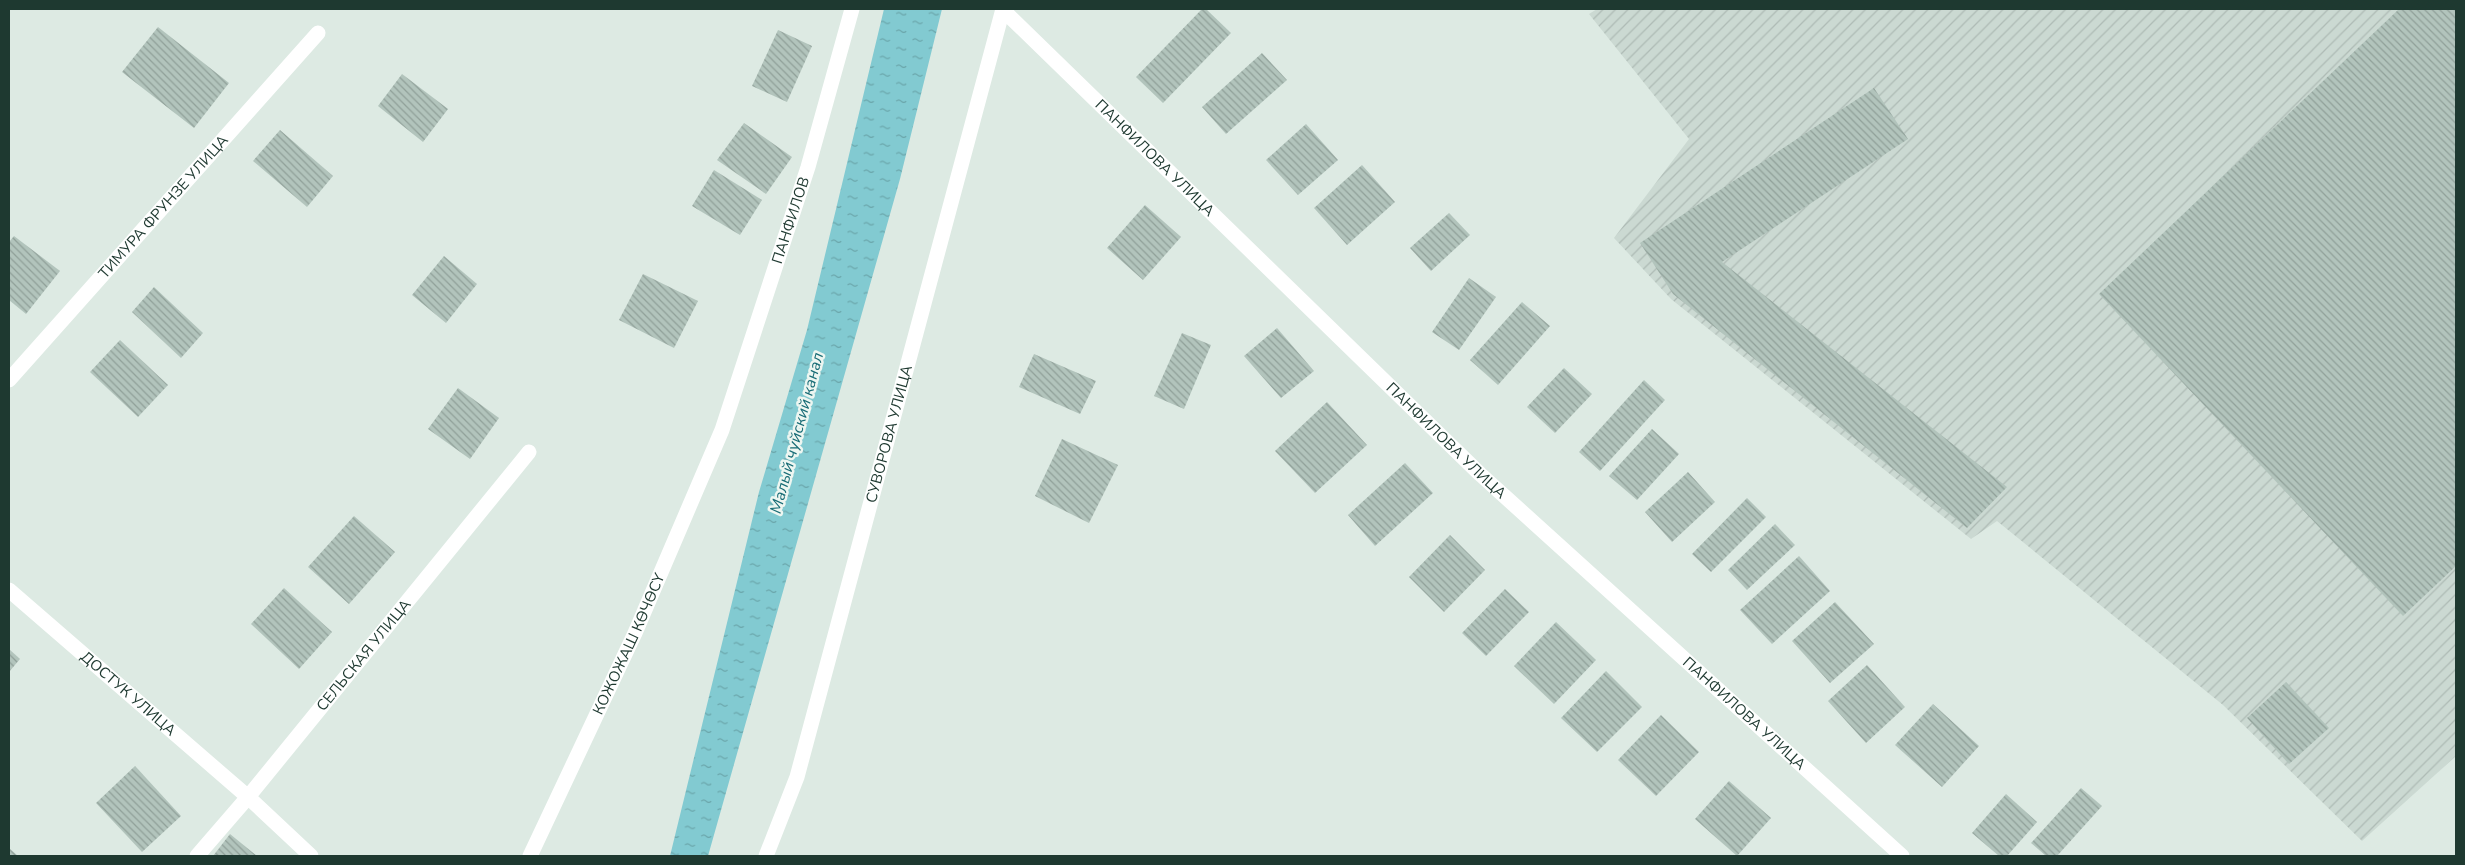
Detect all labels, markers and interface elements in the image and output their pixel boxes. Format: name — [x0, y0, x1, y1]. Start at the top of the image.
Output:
street label: ПАНФИЛОВА УЛИЦА — [1091, 95, 1219, 221]
street label: ТИМУРА ФРУНЗЕ УЛИЦА — [94, 131, 233, 283]
street label: ПАНФИЛОВ — [767, 174, 814, 266]
water label: Малый чуйский канал — [765, 350, 829, 516]
street label: СУВОРОВА УЛИЦА — [861, 363, 917, 505]
street label: ПАНФИЛОВА УЛИЦА — [1382, 378, 1511, 503]
street label: КОЖОЖАШ КӨЧӨСҮ — [588, 569, 670, 718]
street label: СЕЛЬСКАЯ УЛИЦА — [312, 595, 415, 715]
street label: ДОСТУК УЛИЦА — [77, 647, 180, 740]
street label: ПАНФИЛОВА УЛИЦА — [1678, 652, 1810, 774]

